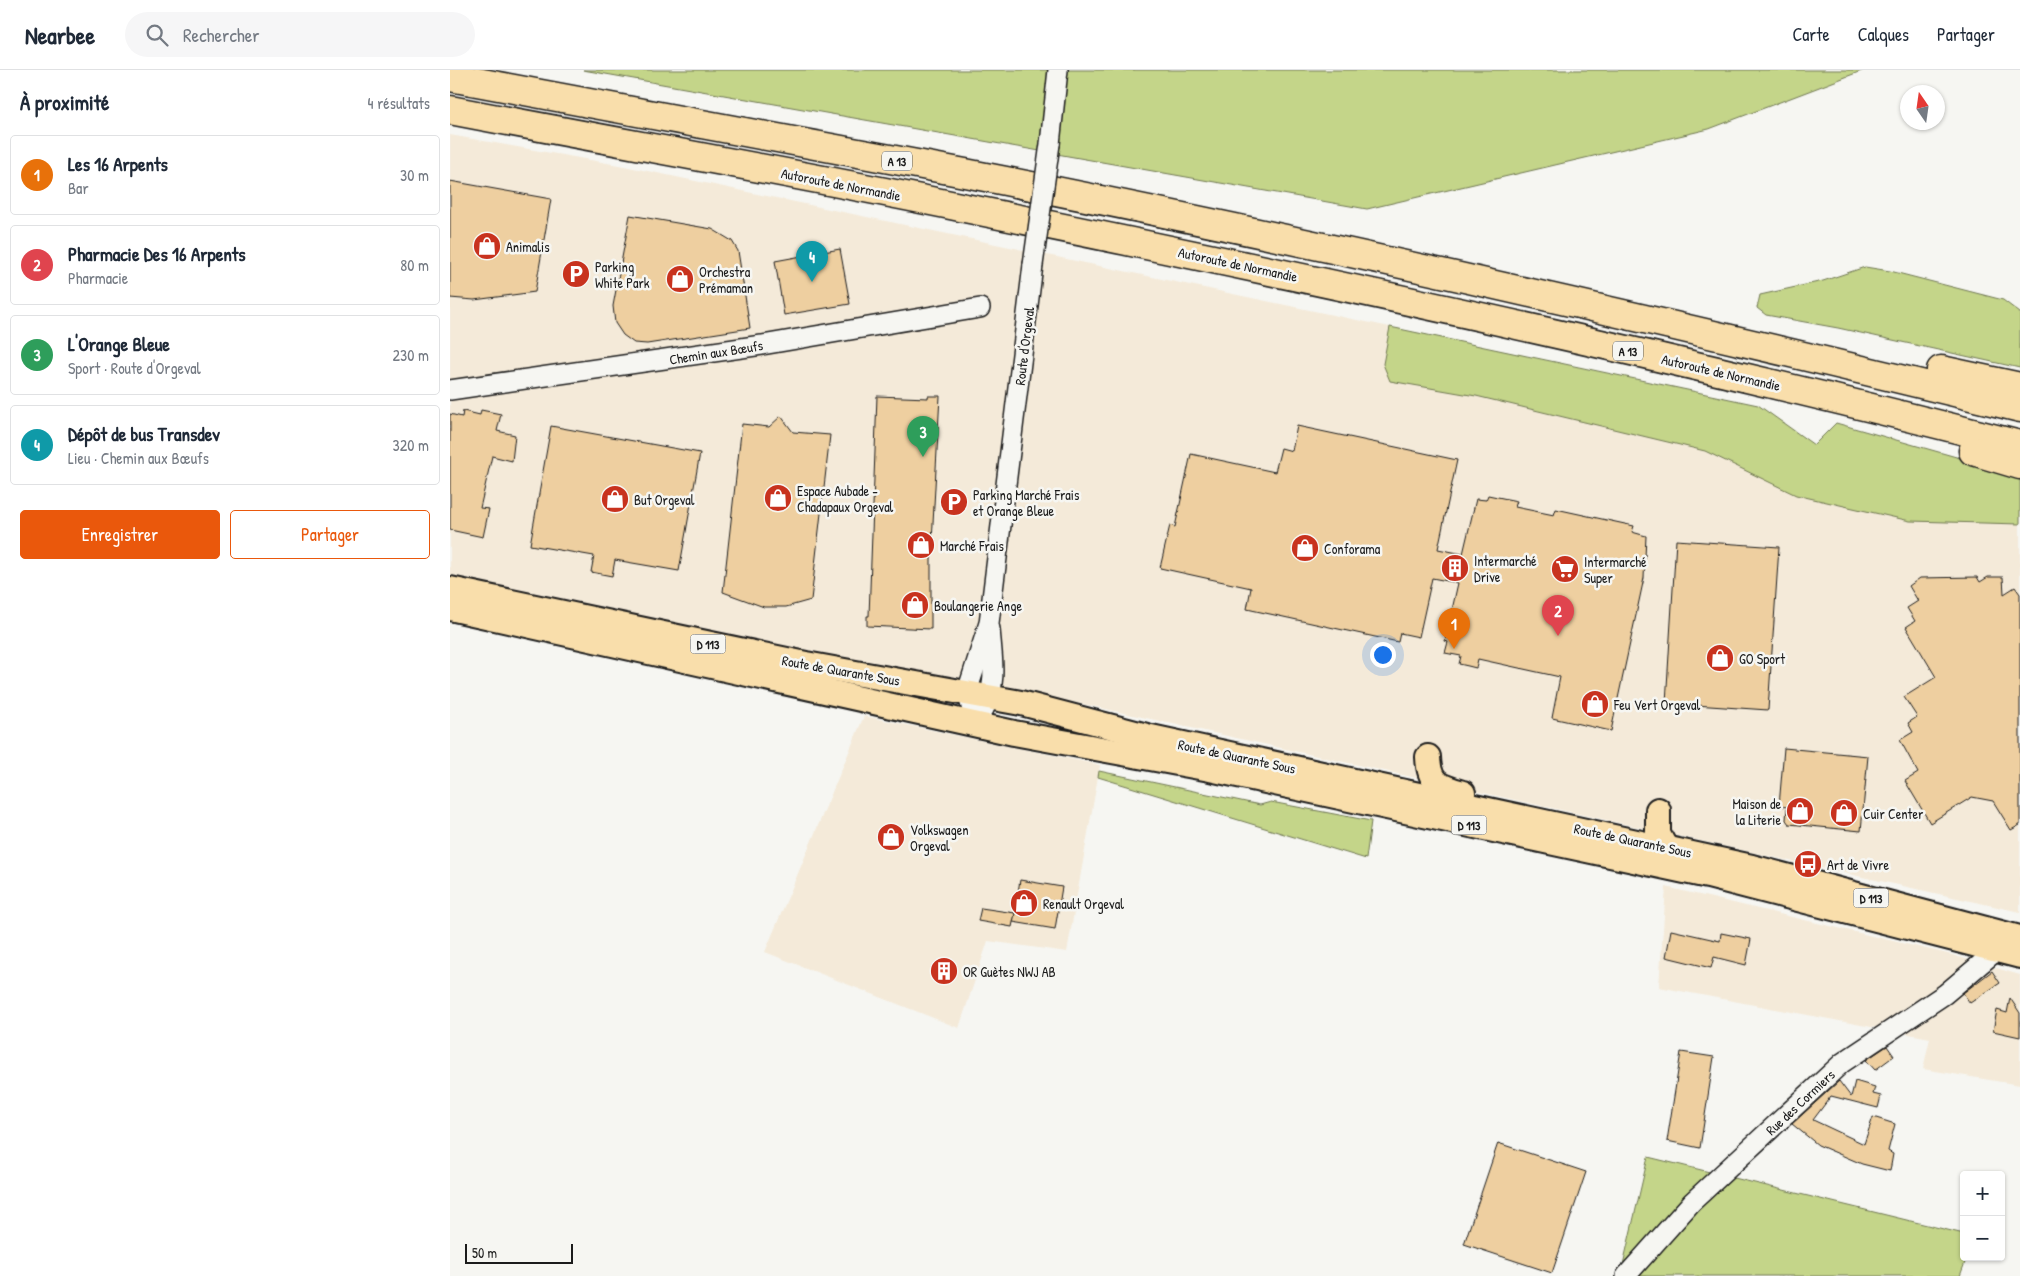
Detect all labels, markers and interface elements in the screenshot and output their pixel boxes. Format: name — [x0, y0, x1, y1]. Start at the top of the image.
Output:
search box — [125, 12, 475, 57]
text: Nearbee — [25, 19, 95, 51]
icon: search — [143, 21, 171, 49]
text: Rechercher — [183, 22, 260, 48]
text: Carte — [1792, 22, 1830, 47]
text: Calques — [1858, 22, 1909, 47]
text: Partager — [1937, 22, 1995, 47]
north arrow — [1900, 85, 1945, 130]
text: À proximité — [20, 88, 109, 117]
text: 4 résultats — [368, 92, 430, 114]
text: Les 16 Arpents — [68, 151, 168, 177]
road number: A 13 — [882, 152, 912, 170]
street label: Autoroute de Normandie — [780, 163, 903, 205]
text: 1 — [34, 164, 40, 186]
text: 30 m — [400, 164, 429, 186]
text: Bar — [68, 177, 89, 199]
shop icon: Animalis — [472, 231, 502, 261]
place label: Animalis — [506, 237, 550, 256]
text: Pharmacie Des 16 Arpents — [68, 241, 246, 267]
pin: 4 — [796, 241, 828, 282]
street label: Autoroute de Normandie — [1177, 242, 1300, 286]
text: 2 — [33, 254, 41, 276]
text: 80 m — [400, 254, 429, 276]
place label: Parking White Park — [595, 257, 650, 292]
parking icon: Parking White Park — [561, 259, 591, 289]
place label: Orchestra Prémaman — [699, 262, 753, 297]
shop icon: Orchestra Prémaman — [665, 264, 695, 294]
text: Pharmacie — [68, 267, 128, 289]
street label: Route d'Orgeval — [1010, 305, 1039, 386]
text: L'Orange Bleue — [68, 331, 170, 357]
street label: Chemin aux Bœufs — [668, 335, 764, 369]
road number: A 13 — [1613, 342, 1643, 360]
text: 3 — [33, 344, 41, 366]
text: 230 m — [393, 344, 429, 366]
street label: Autoroute de Normandie — [1660, 349, 1783, 395]
text: Sport · Route d'Orgeval — [68, 357, 201, 379]
pin: 3 — [907, 416, 939, 457]
text: Dépôt de bus Transdev — [68, 421, 220, 447]
text: 4 — [34, 434, 40, 456]
text: 320 m — [393, 434, 429, 456]
text: Lieu · Chemin aux Bœufs — [68, 447, 209, 469]
place label: Espace Aubade - Chadapaux Orgeval — [797, 481, 894, 517]
shop icon: Espace Aubade - Chadapaux Orgeval — [763, 483, 793, 513]
shop icon: But Orgeval — [600, 484, 630, 514]
place label: Parking Marché Frais et Orange Bleue — [973, 485, 1079, 521]
parking icon: Parking Marché Frais et Orange Bleue — [939, 487, 969, 517]
place label: But Orgeval — [634, 490, 695, 510]
button: Enregistrer — [20, 510, 220, 559]
button: Partager — [230, 510, 430, 559]
shop icon: Marché Frais — [906, 530, 936, 560]
shop icon: Conforama — [1290, 533, 1320, 563]
place label: Marché Frais — [940, 536, 1004, 555]
place label: Conforama — [1324, 539, 1381, 558]
place label: Intermarché Drive — [1474, 551, 1537, 586]
place label: Intermarché Super — [1584, 552, 1647, 588]
building icon: Intermarché Drive — [1440, 553, 1470, 583]
supermarket icon: Intermarché Super — [1550, 554, 1580, 584]
shop icon: Boulangerie Ange — [900, 590, 930, 620]
pin: 2 — [1542, 595, 1574, 636]
place label: Boulangerie Ange — [934, 596, 1022, 616]
pin: 1 — [1438, 608, 1470, 649]
road number: D 113 — [690, 634, 726, 654]
your location — [1370, 642, 1396, 668]
shop icon: GO Sport — [1705, 643, 1735, 673]
place label: GO Sport — [1739, 649, 1785, 669]
street label: Route de Quarante Sous — [780, 650, 902, 690]
shop icon: Feu Vert Orgeval — [1580, 689, 1610, 719]
place label: Feu Vert Orgeval — [1613, 695, 1701, 715]
street label: Route de Quarante Sous — [1177, 734, 1297, 778]
place label: Maison de la Literie — [1732, 794, 1781, 829]
shop icon: Maison de la Literie — [1785, 796, 1815, 826]
shop icon: Cuir Center — [1829, 798, 1859, 828]
place label: Cuir Center — [1863, 804, 1924, 823]
road number: D 113 — [1452, 816, 1486, 834]
street label: Route de Quarante Sous — [1573, 818, 1693, 862]
place label: Volkswagen Orgeval — [910, 820, 969, 856]
shop icon: Volkswagen Orgeval — [876, 822, 906, 852]
bus stop icon: Art de Vivre — [1793, 849, 1823, 879]
place label: Art de Vivre — [1827, 855, 1890, 874]
shop icon: Renault Orgeval — [1009, 888, 1039, 918]
road number: D 113 — [1854, 888, 1888, 908]
place label: Renault Orgeval — [1043, 894, 1124, 914]
building icon: OR Guètes NWJ AB — [929, 956, 959, 986]
place label: OR Guètes NWJ AB — [963, 962, 1056, 981]
street label: Rue des Cormiers — [1761, 1065, 1839, 1139]
map controls — [1960, 1171, 2005, 1261]
button: + — [1960, 1171, 2005, 1216]
button: − — [1960, 1216, 2005, 1261]
scale bar — [465, 1241, 572, 1264]
text: 50 m — [472, 1243, 497, 1262]

